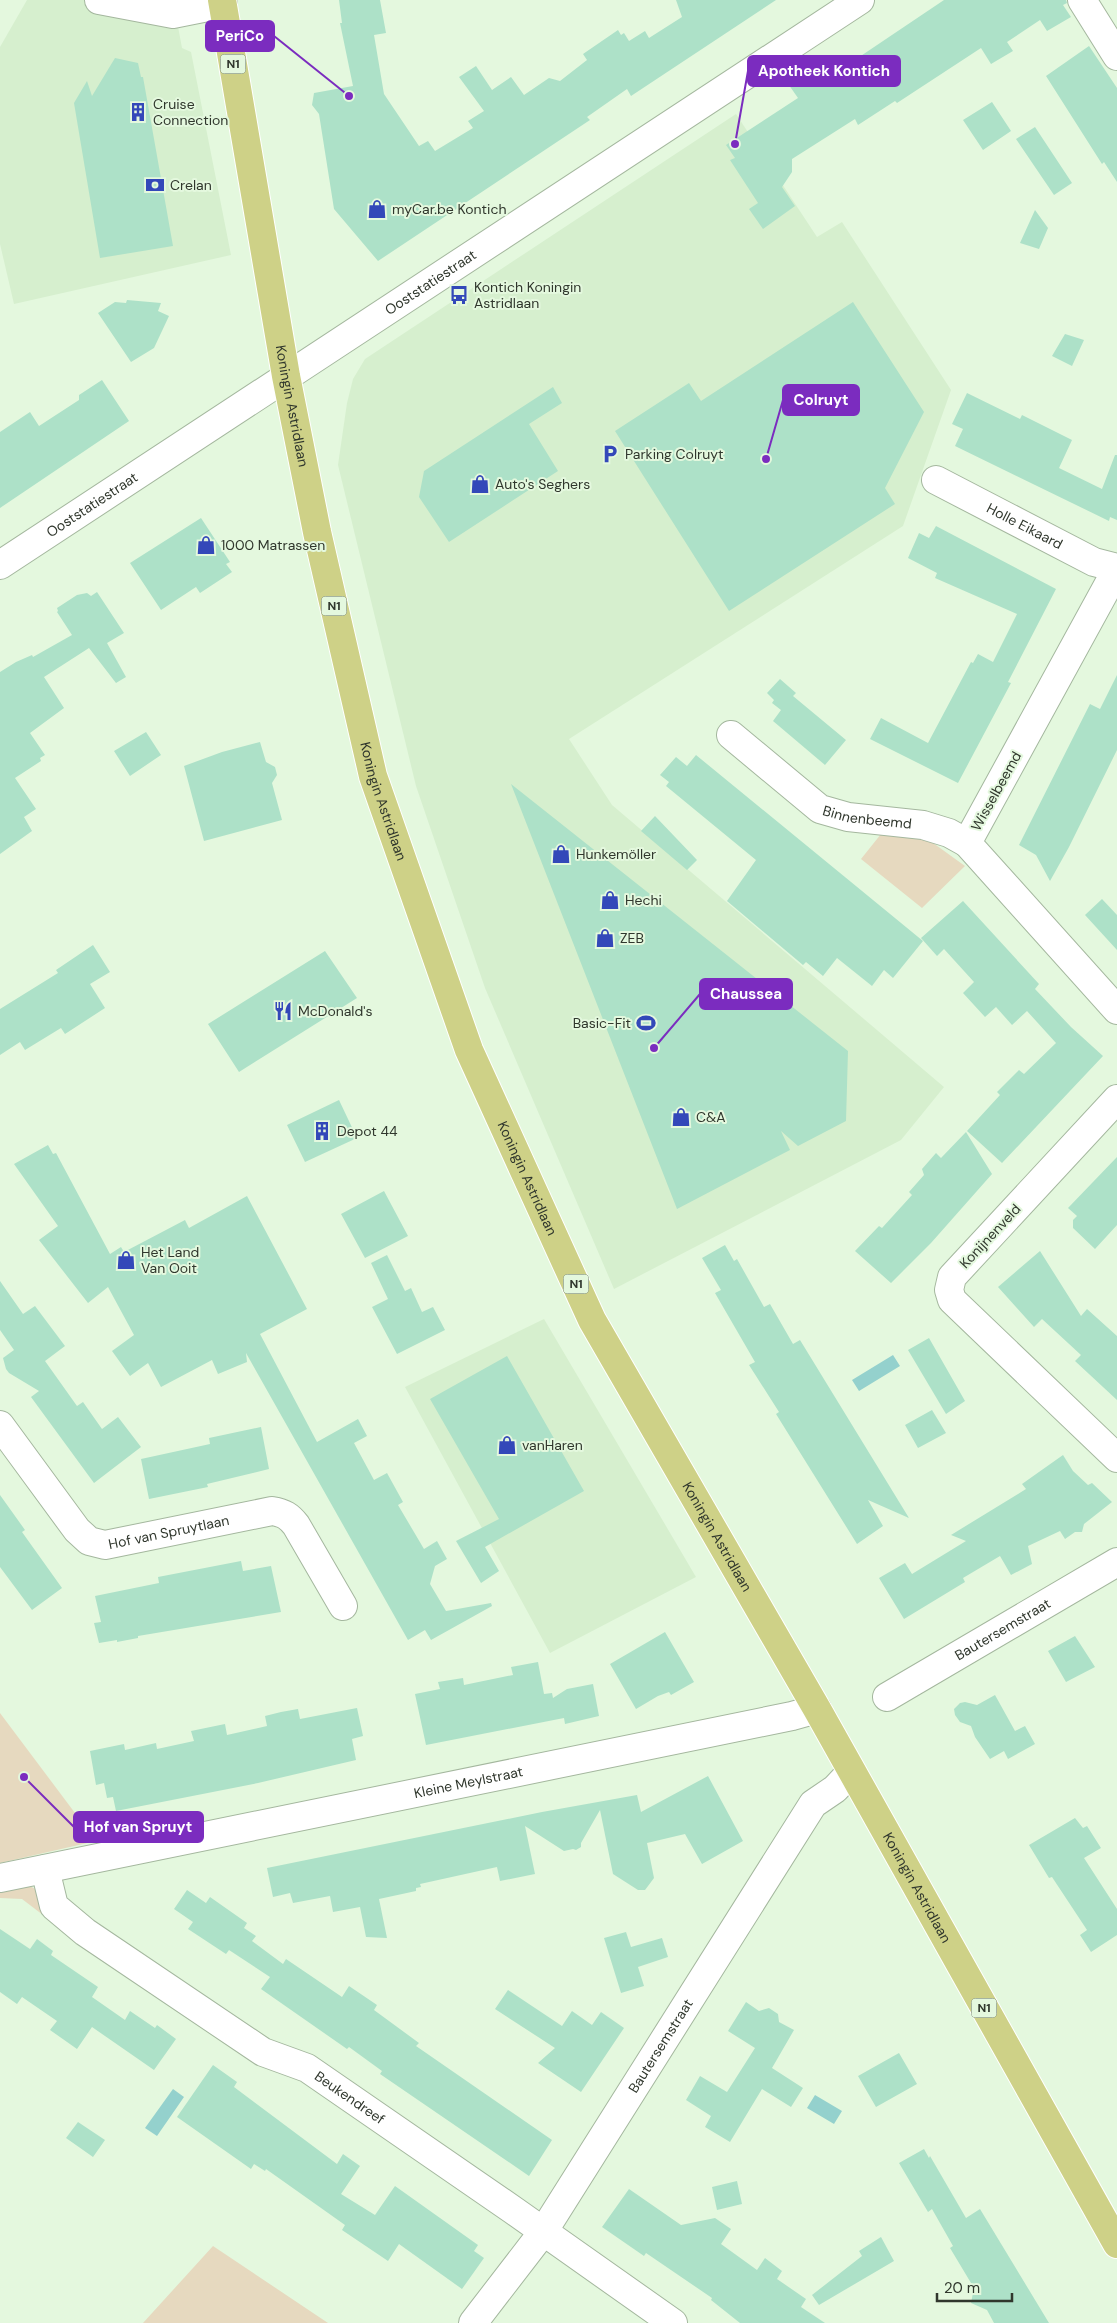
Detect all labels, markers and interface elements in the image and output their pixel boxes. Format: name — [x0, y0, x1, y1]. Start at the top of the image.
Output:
callout: PeriCo — [206, 21, 274, 51]
text: PeriCo — [216, 26, 264, 46]
road number: N1 — [220, 54, 246, 74]
callout: Apotheek Kontich — [748, 56, 900, 86]
text: Apotheek Kontich — [758, 61, 890, 81]
place label: Cruise Connection — [153, 95, 228, 129]
building icon: Cruise Connection — [127, 101, 149, 123]
bank icon: Crelan — [144, 174, 166, 196]
place label: Crelan — [170, 176, 212, 194]
shop icon: myCar.be Kontich — [366, 198, 388, 220]
place label: myCar.be Kontich — [392, 200, 507, 218]
street label: Ooststatiestraat — [381, 246, 480, 319]
place label: Kontich Koningin Astridlaan — [474, 278, 581, 312]
bus stop icon: Kontich Koningin Astridlaan — [448, 284, 470, 306]
street label: Koningin Astridlaan — [272, 344, 313, 468]
callout: Colruyt — [783, 385, 859, 415]
text: Colruyt — [793, 390, 849, 410]
parking icon: Parking Colruyt — [599, 443, 621, 465]
place label: Parking Colruyt — [625, 445, 724, 463]
street label: Ooststatiestraat — [43, 468, 141, 541]
shop icon: Auto's Seghers — [469, 473, 491, 495]
place label: Auto's Seghers — [495, 475, 590, 493]
street label: Holle Eikaard — [984, 499, 1066, 553]
shop icon: 1000 Matrassen — [195, 534, 217, 556]
place label: 1000 Matrassen — [221, 536, 325, 554]
road number: N1 — [322, 596, 346, 616]
street label: Koningin Astridlaan — [356, 740, 411, 863]
street label: Wisselbeemd — [967, 748, 1025, 834]
street label: Binnenbeemd — [821, 801, 913, 833]
shop icon: Hunkemöller — [550, 843, 572, 865]
place label: Hunkemöller — [576, 845, 656, 863]
shop icon: Hechi — [599, 889, 621, 911]
place label: Hechi — [625, 891, 662, 909]
shop icon: ZEB — [594, 927, 616, 949]
place label: ZEB — [620, 929, 644, 947]
callout: Chaussea — [700, 979, 792, 1009]
text: Chaussea — [710, 984, 782, 1004]
restaurant icon: McDonald's — [272, 1000, 294, 1022]
place label: McDonald's — [298, 1002, 373, 1020]
sports icon: Basic-Fit — [635, 1012, 657, 1034]
place label: Basic-Fit — [573, 1014, 631, 1032]
shop icon: C&A — [670, 1106, 692, 1128]
place label: C&A — [696, 1108, 726, 1126]
street label: Koningin Astridlaan — [494, 1118, 561, 1238]
building icon: Depot 44 — [311, 1120, 333, 1142]
place label: Depot 44 — [337, 1122, 398, 1140]
street label: Konijnenveld — [956, 1200, 1024, 1272]
place label: Het Land Van Ooit — [141, 1243, 199, 1277]
shop icon: Het Land Van Ooit — [115, 1249, 137, 1271]
road number: N1 — [564, 1274, 588, 1294]
shop icon: vanHaren — [496, 1434, 518, 1456]
place label: vanHaren — [522, 1436, 583, 1454]
street label: Koningin Astridlaan — [678, 1478, 756, 1595]
street label: Hof van Spruytlaan — [107, 1511, 231, 1553]
street label: Bautersemstraat — [951, 1594, 1054, 1664]
street label: Kleine Meylstraat — [412, 1762, 524, 1802]
callout: Hof van Spruyt — [74, 1812, 203, 1842]
text: Hof van Spruyt — [84, 1817, 192, 1837]
street label: Koningin Astridlaan — [879, 1829, 955, 1946]
street label: Bautersemstraat — [624, 1995, 697, 2096]
road number: N1 — [972, 1999, 996, 2018]
street label: Beukendreef — [311, 2067, 389, 2128]
scale bar — [937, 2270, 1012, 2302]
text: 20 m — [944, 2278, 980, 2298]

